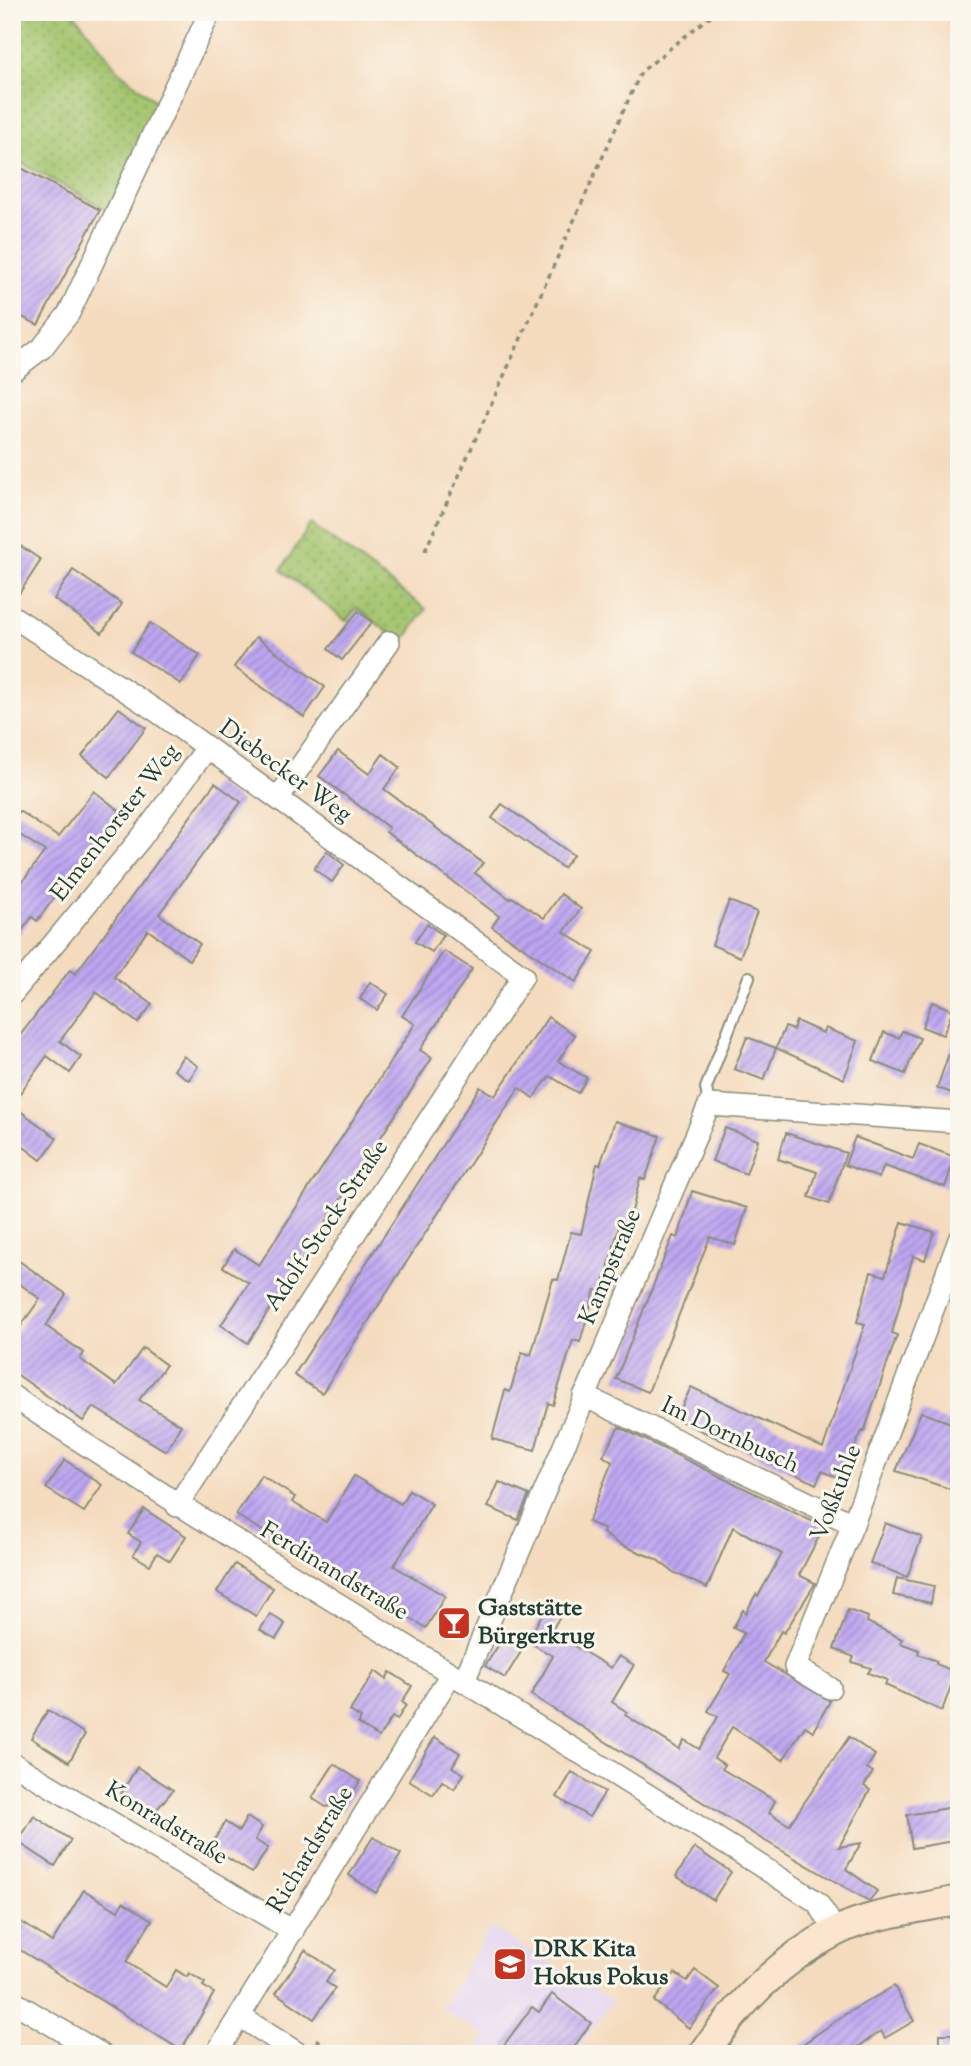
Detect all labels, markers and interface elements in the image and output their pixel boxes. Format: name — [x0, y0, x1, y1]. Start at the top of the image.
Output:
street label: Diebecker Weg — [212, 712, 359, 832]
street label: Elmenhorster Weg — [43, 737, 189, 909]
street label: Adolf-Stock-Straße — [257, 1133, 397, 1319]
street label: Kampstraße — [571, 1204, 651, 1330]
street label: Im Dornbusch — [655, 1389, 805, 1483]
street label: Voßkuhle — [803, 1440, 871, 1546]
street label: Ferdinandstraße — [253, 1514, 415, 1630]
place label: Gaststätte Bürgerkrug — [478, 1592, 595, 1654]
bar icon: Gaststätte Bürgerkrug — [435, 1604, 473, 1642]
street label: Konradstraße — [98, 1774, 234, 1874]
street label: Richardstraße — [259, 1780, 363, 1920]
place label: DRK Kita Hokus Pokus — [534, 1933, 668, 1995]
school or university icon: DRK Kita Hokus Pokus — [491, 1945, 529, 1983]

